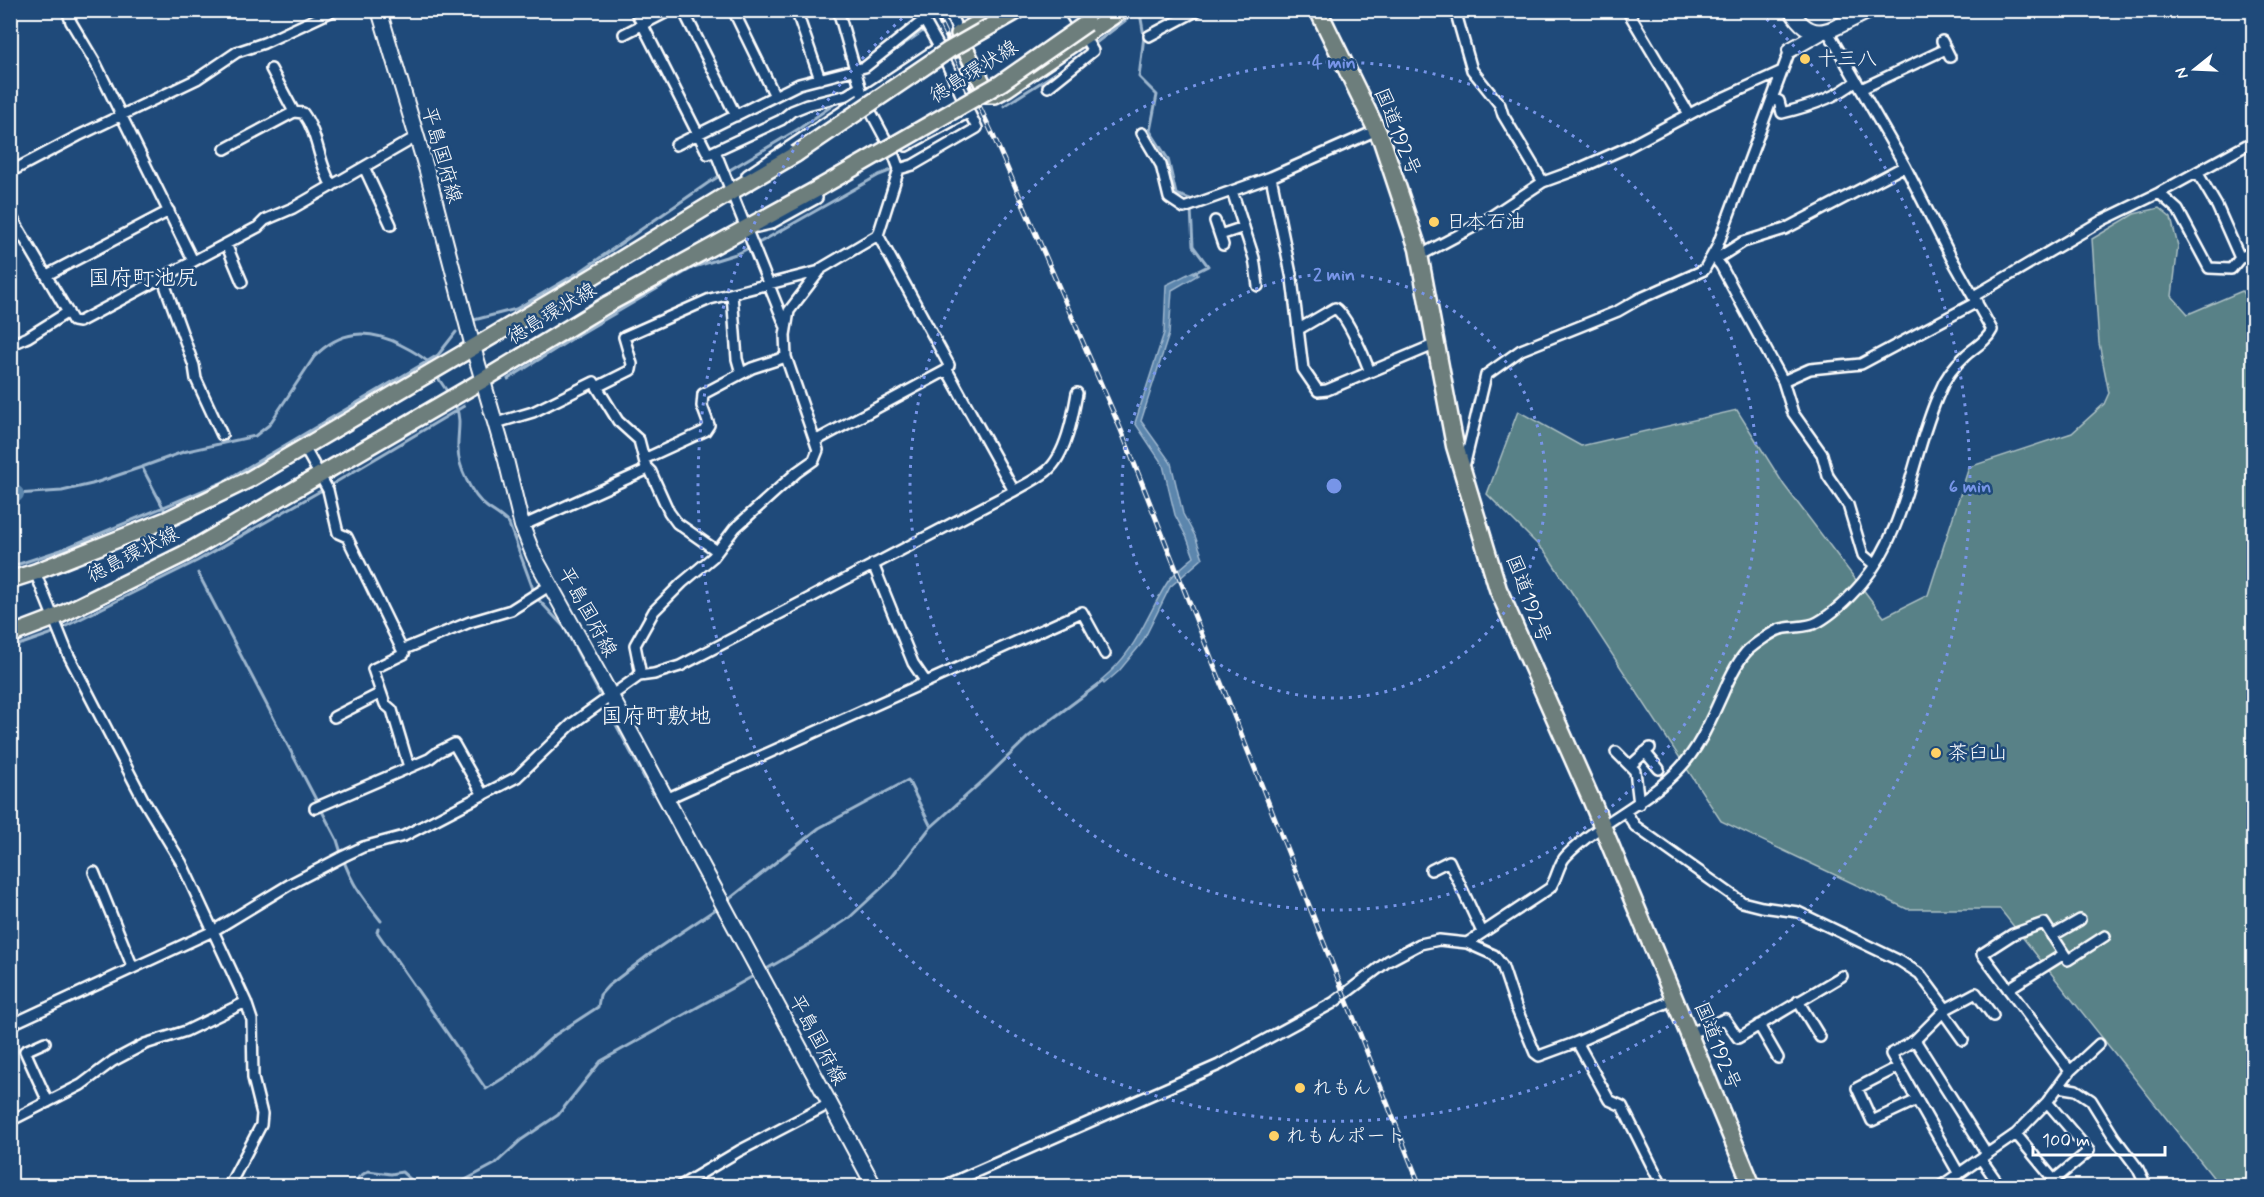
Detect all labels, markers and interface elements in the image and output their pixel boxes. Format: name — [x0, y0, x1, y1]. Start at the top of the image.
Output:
street label: 徳島環状線 — [924, 34, 1024, 110]
north arrow — [2165, 39, 2225, 99]
place label: 十三八 — [1817, 46, 1877, 73]
text: 4 min — [1312, 51, 1356, 75]
marker: 十三八 — [1798, 52, 1812, 66]
text: N — [2171, 65, 2194, 81]
street label: 国道192号 — [1367, 84, 1427, 180]
street label: 平島国府線 — [414, 103, 468, 207]
place label: 日本石油 — [1446, 209, 1526, 236]
marker: 日本石油 — [1427, 215, 1441, 229]
text: 2 min — [1313, 263, 1355, 287]
district label: 国府町池尻 — [88, 265, 198, 293]
street label: 徳島環状線 — [502, 277, 602, 351]
text: 6 min — [1949, 475, 1991, 499]
centre of rings — [1324, 476, 1344, 496]
street label: 徳島環状線 — [82, 520, 184, 590]
street label: 国道192号 — [1499, 551, 1557, 647]
street label: 平島国府線 — [551, 562, 623, 662]
district label: 国府町敷地 — [601, 703, 711, 731]
place label: 茶臼山 — [1948, 740, 2008, 767]
marker: 茶臼山 — [1929, 746, 1943, 760]
street label: 平島国府線 — [782, 990, 852, 1090]
street label: 国道192号 — [1687, 998, 1747, 1094]
place label: れもん — [1312, 1075, 1372, 1102]
marker: れもん — [1293, 1081, 1307, 1095]
scale bar — [2033, 1119, 2165, 1157]
place label: れもんポート — [1286, 1123, 1406, 1150]
marker: れもんポート — [1267, 1129, 1281, 1143]
text: 100 m — [2042, 1129, 2090, 1153]

